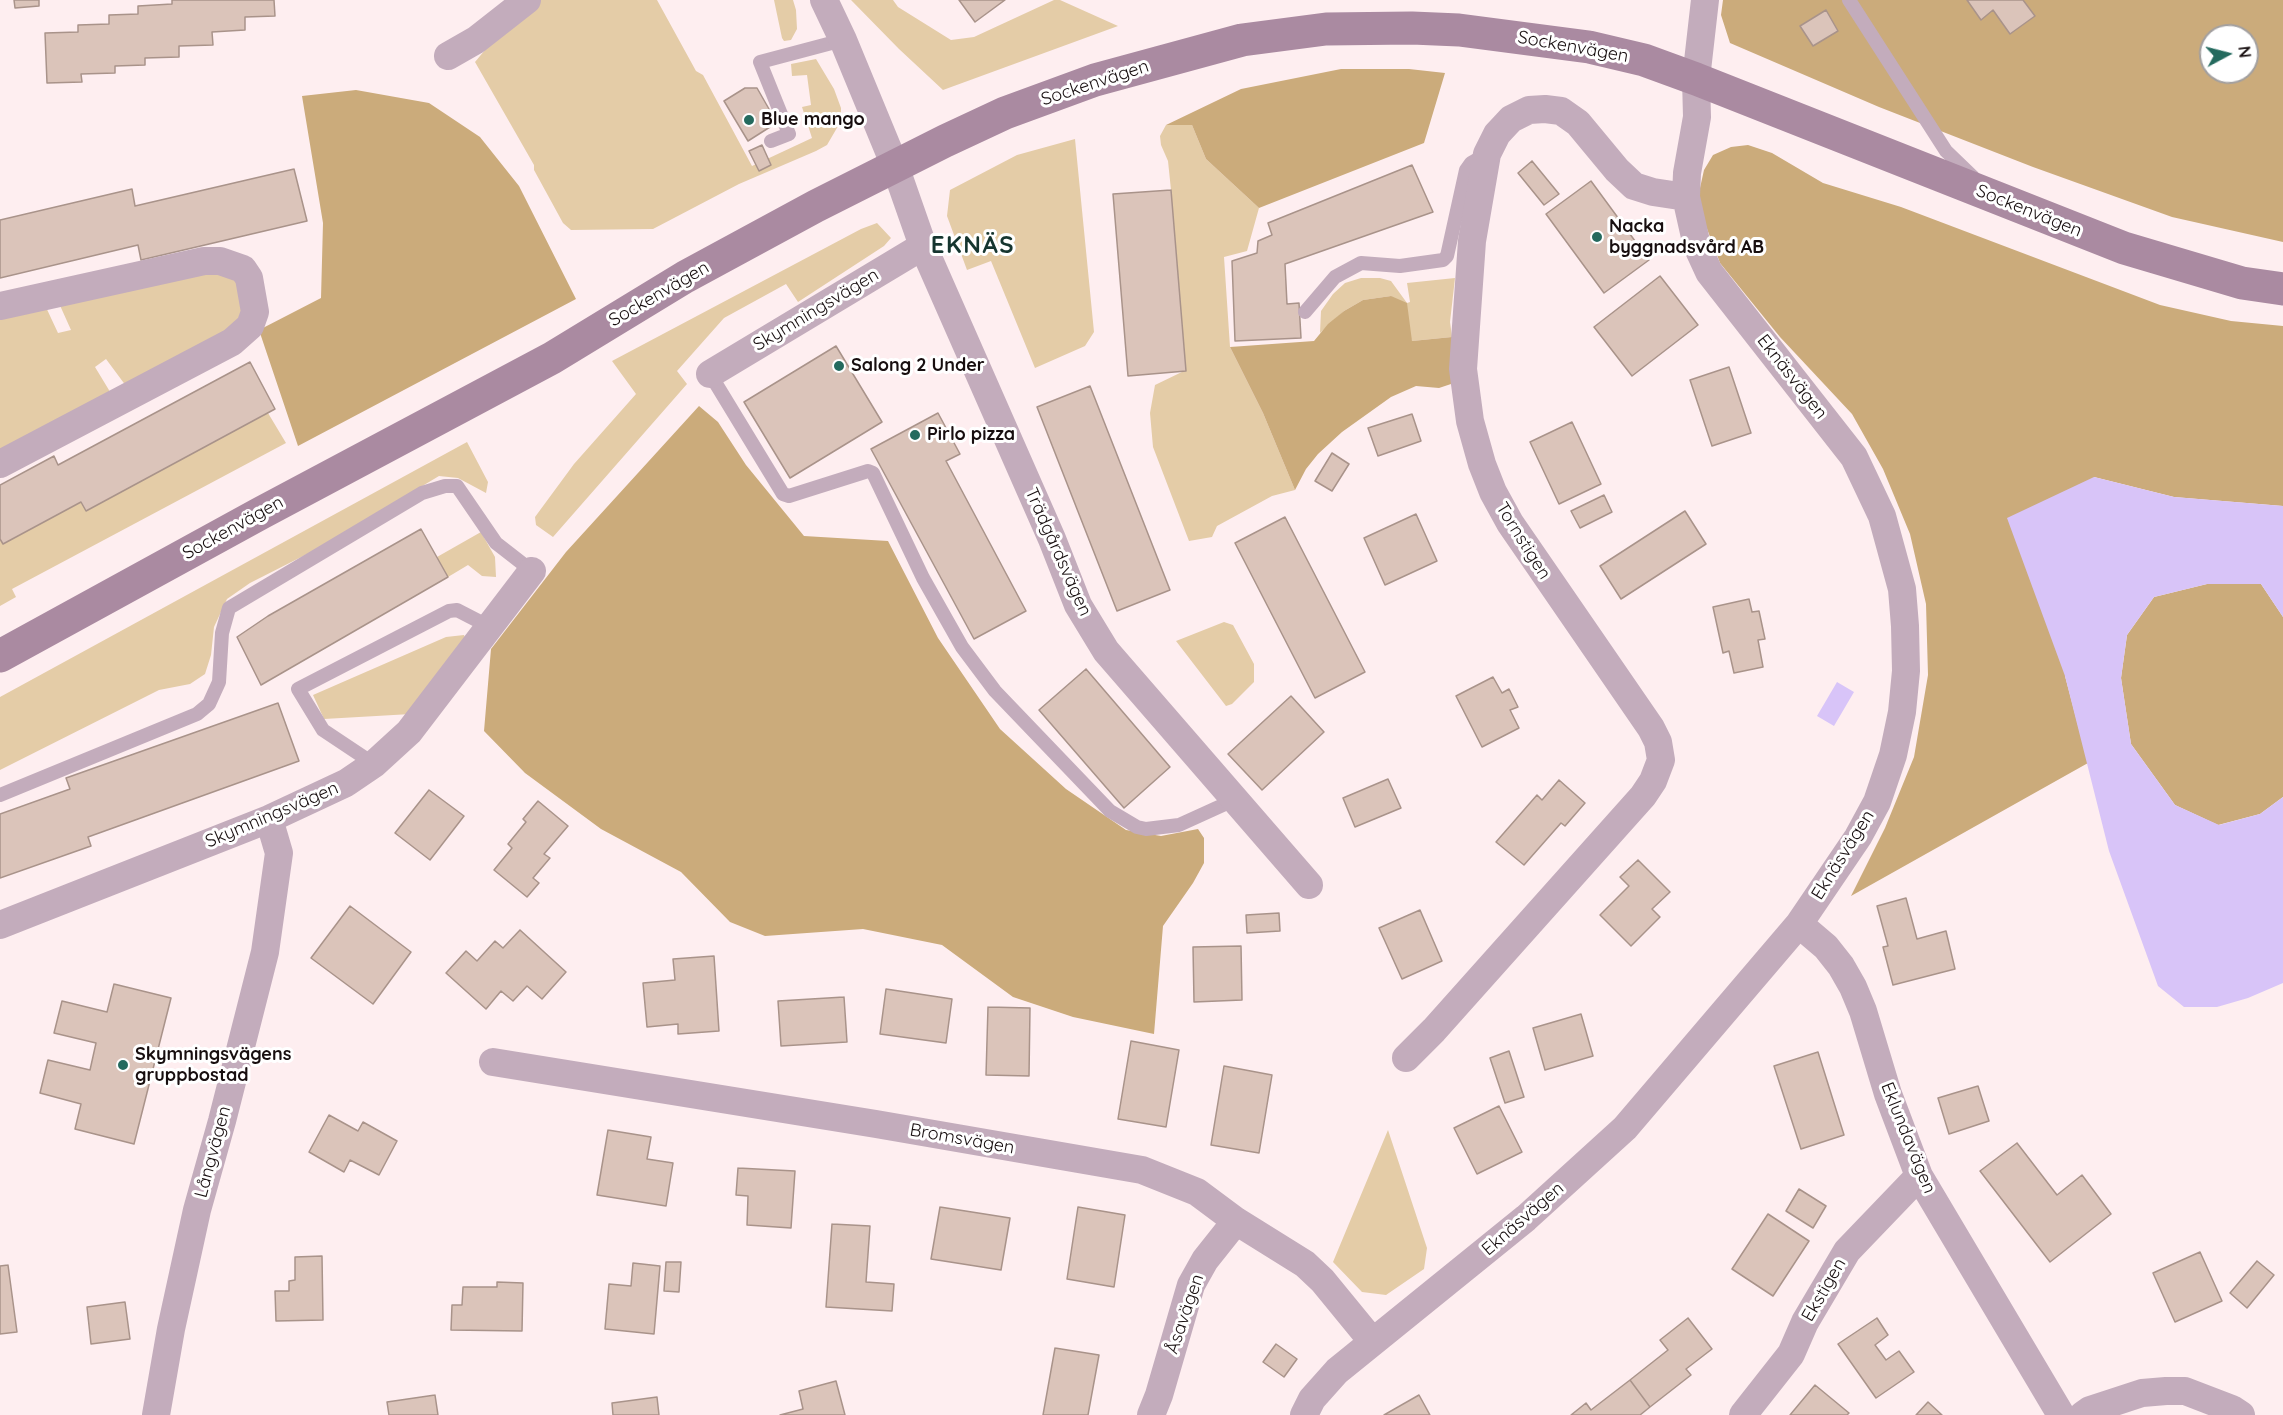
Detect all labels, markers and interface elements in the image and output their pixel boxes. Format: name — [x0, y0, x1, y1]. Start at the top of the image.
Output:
north arrow — [2199, 24, 2259, 84]
street label: Sockenvägen — [1516, 27, 1630, 67]
text: N — [2234, 45, 2256, 59]
street label: Sockenvägen — [1038, 55, 1152, 111]
place label: Blue mango — [761, 109, 865, 131]
marker: Blue mango — [742, 113, 756, 127]
street label: Sockenvägen — [1973, 180, 2085, 242]
place label: Nacka byggnadsvård AB — [1609, 216, 1764, 258]
marker: Nacka byggnadsvård AB — [1590, 230, 1604, 244]
district label: EKNÄS — [931, 232, 1015, 260]
street label: Sockenvägen — [605, 257, 713, 331]
street label: Skymningsvägen — [749, 264, 883, 356]
street label: Eknäsvägen — [1752, 330, 1832, 424]
place label: Salong 2 Under — [851, 355, 985, 377]
marker: Salong 2 Under — [832, 359, 846, 373]
place label: Pirlo pizza — [927, 424, 1015, 446]
marker: Pirlo pizza — [908, 428, 922, 442]
street label: Trädgårdsvägen — [1020, 485, 1096, 619]
street label: Sockenvägen — [179, 491, 287, 565]
street label: Tornstigen — [1491, 498, 1555, 584]
street label: Skymningsvägen — [202, 777, 342, 853]
street label: Eknäsvägen — [1807, 806, 1879, 904]
place label: Skymningsvägens gruppbostad — [135, 1044, 291, 1086]
marker: Skymningsvägens gruppbostad — [116, 1058, 130, 1072]
street label: Eklundavägen — [1876, 1079, 1940, 1197]
street label: Långvägen — [190, 1104, 236, 1200]
street label: Bromsvägen — [908, 1119, 1016, 1159]
street label: Eknäsvägen — [1478, 1178, 1568, 1260]
street label: Ekstigen — [1797, 1254, 1851, 1326]
street label: Åsavägen — [1161, 1271, 1209, 1357]

